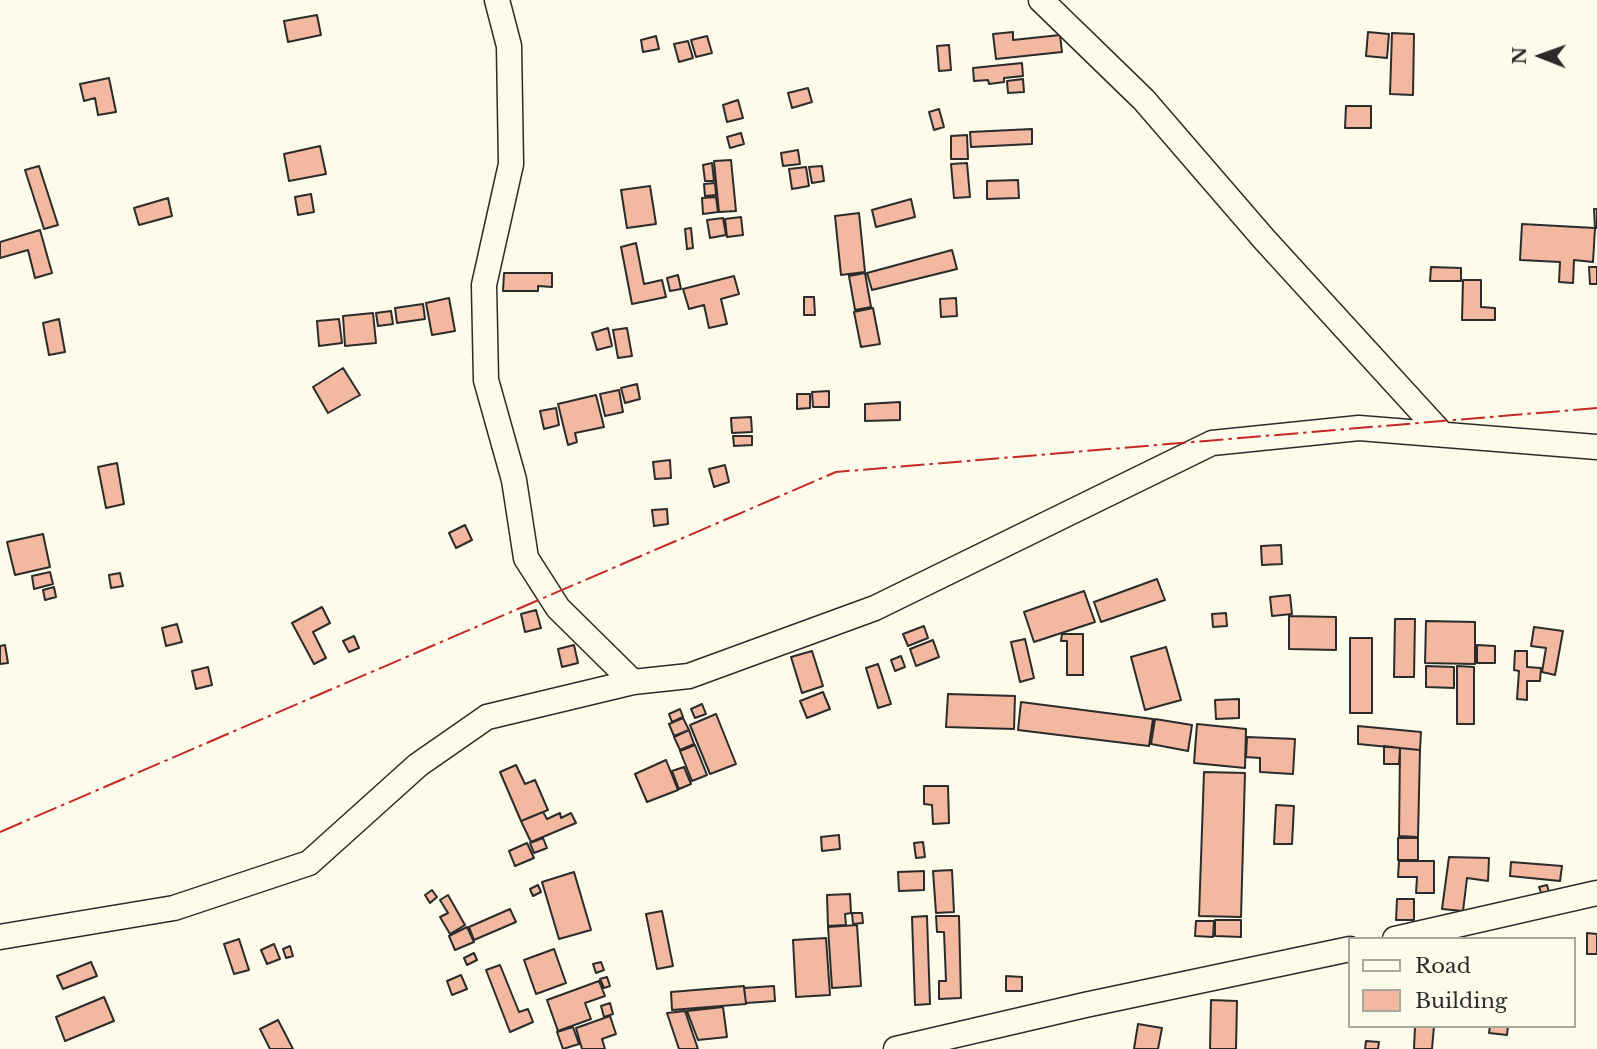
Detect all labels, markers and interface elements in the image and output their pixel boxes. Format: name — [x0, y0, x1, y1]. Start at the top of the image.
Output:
north arrow — [1506, 21, 1576, 91]
text: N — [1508, 46, 1531, 65]
legend — [1348, 937, 1576, 1028]
text: Road — [1415, 953, 1471, 979]
text: Building — [1415, 988, 1507, 1014]

